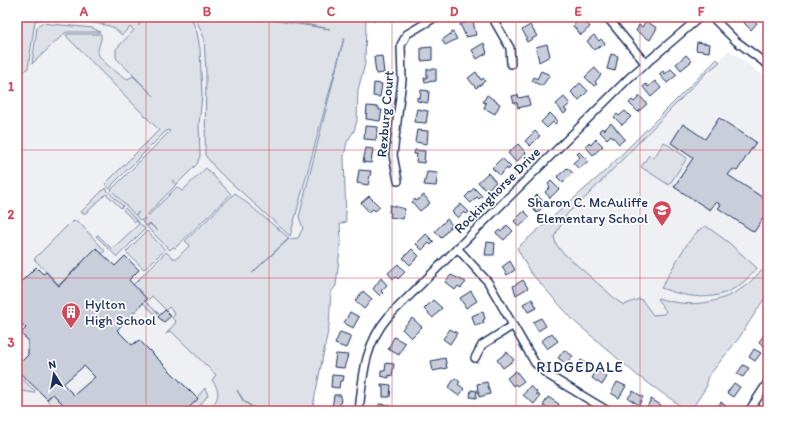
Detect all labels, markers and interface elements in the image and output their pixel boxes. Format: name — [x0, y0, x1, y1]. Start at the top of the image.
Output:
text: A — [79, 4, 89, 19]
text: B — [203, 4, 212, 19]
text: C — [327, 4, 336, 19]
text: D — [450, 4, 459, 19]
text: E — [574, 4, 582, 19]
text: F — [698, 4, 705, 19]
street label: Rexburg Court — [373, 70, 398, 158]
text: 1 — [8, 79, 14, 94]
street label: Rockinghorse Drive — [451, 143, 544, 237]
place label: Sharon C. McAuliffe Elementary School — [527, 194, 648, 227]
school or university icon: Sharon C. McAuliffe Elementary School — [651, 199, 673, 227]
text: 2 — [8, 207, 15, 222]
place label: Hylton High School — [85, 296, 156, 329]
building icon: Hylton High School — [60, 301, 82, 329]
text: 3 — [7, 335, 15, 350]
north arrow — [34, 354, 74, 394]
text: N — [47, 358, 57, 372]
district label: RIDGEDALE — [536, 358, 624, 376]

